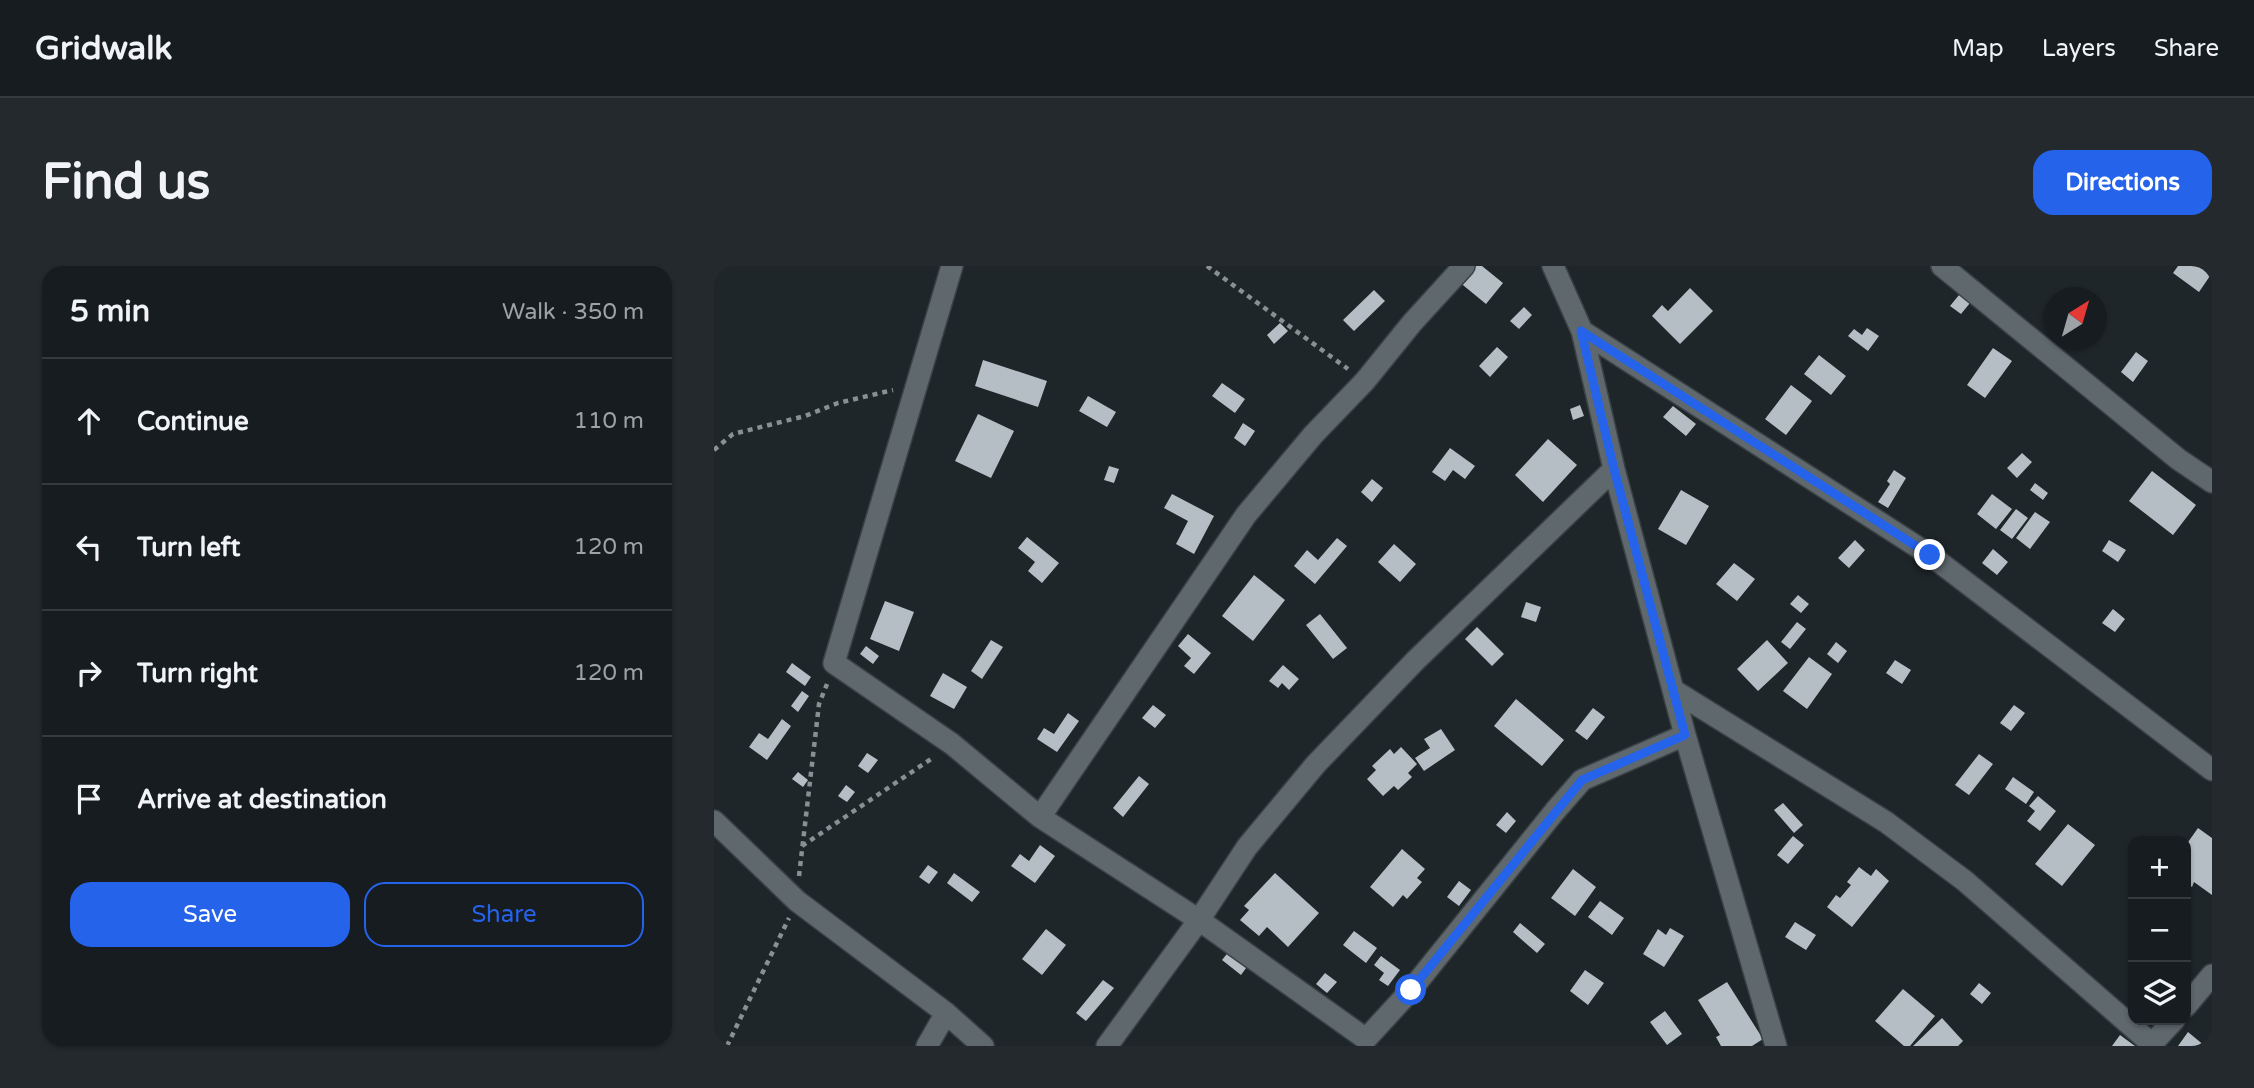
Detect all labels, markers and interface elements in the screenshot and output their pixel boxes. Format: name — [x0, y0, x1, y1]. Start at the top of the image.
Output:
text: Gridwalk — [35, 29, 172, 68]
text: Map — [1952, 34, 2004, 63]
text: Layers — [2042, 34, 2116, 63]
text: Share — [2154, 34, 2219, 63]
button: Directions — [2033, 150, 2212, 215]
text: Find us — [42, 153, 210, 212]
north arrow — [2044, 287, 2107, 350]
text: 5 min — [70, 293, 150, 330]
text: Walk · 350 m — [502, 298, 644, 326]
icon: ahead — [70, 402, 108, 440]
text: Continue — [137, 406, 249, 437]
text: 110 m — [574, 407, 644, 435]
icon: left — [70, 528, 108, 566]
text: Turn left — [137, 532, 240, 563]
text: 120 m — [574, 533, 644, 561]
route end — [1914, 539, 1945, 570]
icon: right — [70, 654, 108, 692]
text: Turn right — [137, 658, 258, 689]
text: 120 m — [574, 659, 644, 687]
icon: arrive — [70, 780, 108, 818]
text: Arrive at destination — [137, 784, 387, 815]
map controls — [2128, 836, 2191, 1025]
button: + — [2128, 836, 2191, 899]
button: Save — [70, 882, 350, 947]
button: Share — [364, 882, 644, 947]
button: − — [2128, 899, 2191, 962]
button: layers — [2128, 962, 2191, 1025]
route start — [1395, 974, 1426, 1005]

